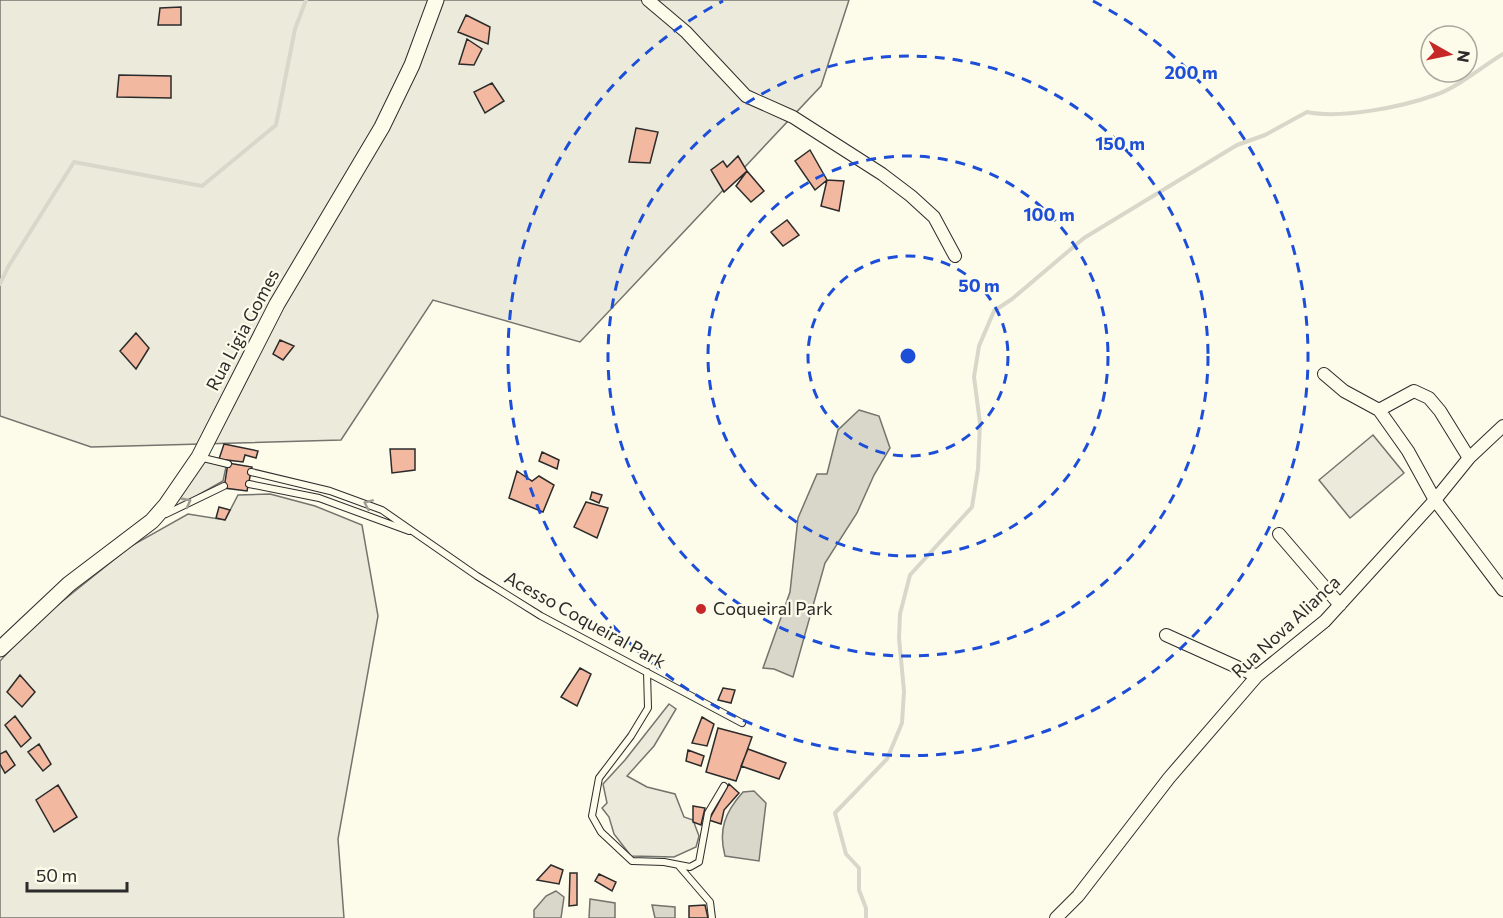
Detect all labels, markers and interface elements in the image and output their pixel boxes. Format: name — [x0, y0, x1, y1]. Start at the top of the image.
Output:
north arrow — [1419, 24, 1479, 84]
text: N — [1454, 49, 1475, 64]
text: 200 m — [1164, 61, 1218, 83]
text: 150 m — [1095, 132, 1145, 154]
text: 100 m — [1023, 203, 1075, 225]
street label: Rua Ligia Gomes — [201, 265, 283, 394]
text: 50 m — [958, 274, 1000, 296]
centre of rings — [898, 346, 918, 366]
one-way arrow — [181, 498, 192, 509]
one-way arrow — [364, 499, 375, 511]
street label: Acesso Coqueiral Park — [501, 566, 670, 673]
street label: Rua Nova Alianca — [1226, 570, 1344, 682]
place label: Coqueiral Park — [713, 597, 833, 619]
marker: Coqueiral Park — [694, 602, 708, 616]
scale bar — [27, 855, 128, 893]
text: 50 m — [36, 864, 77, 886]

